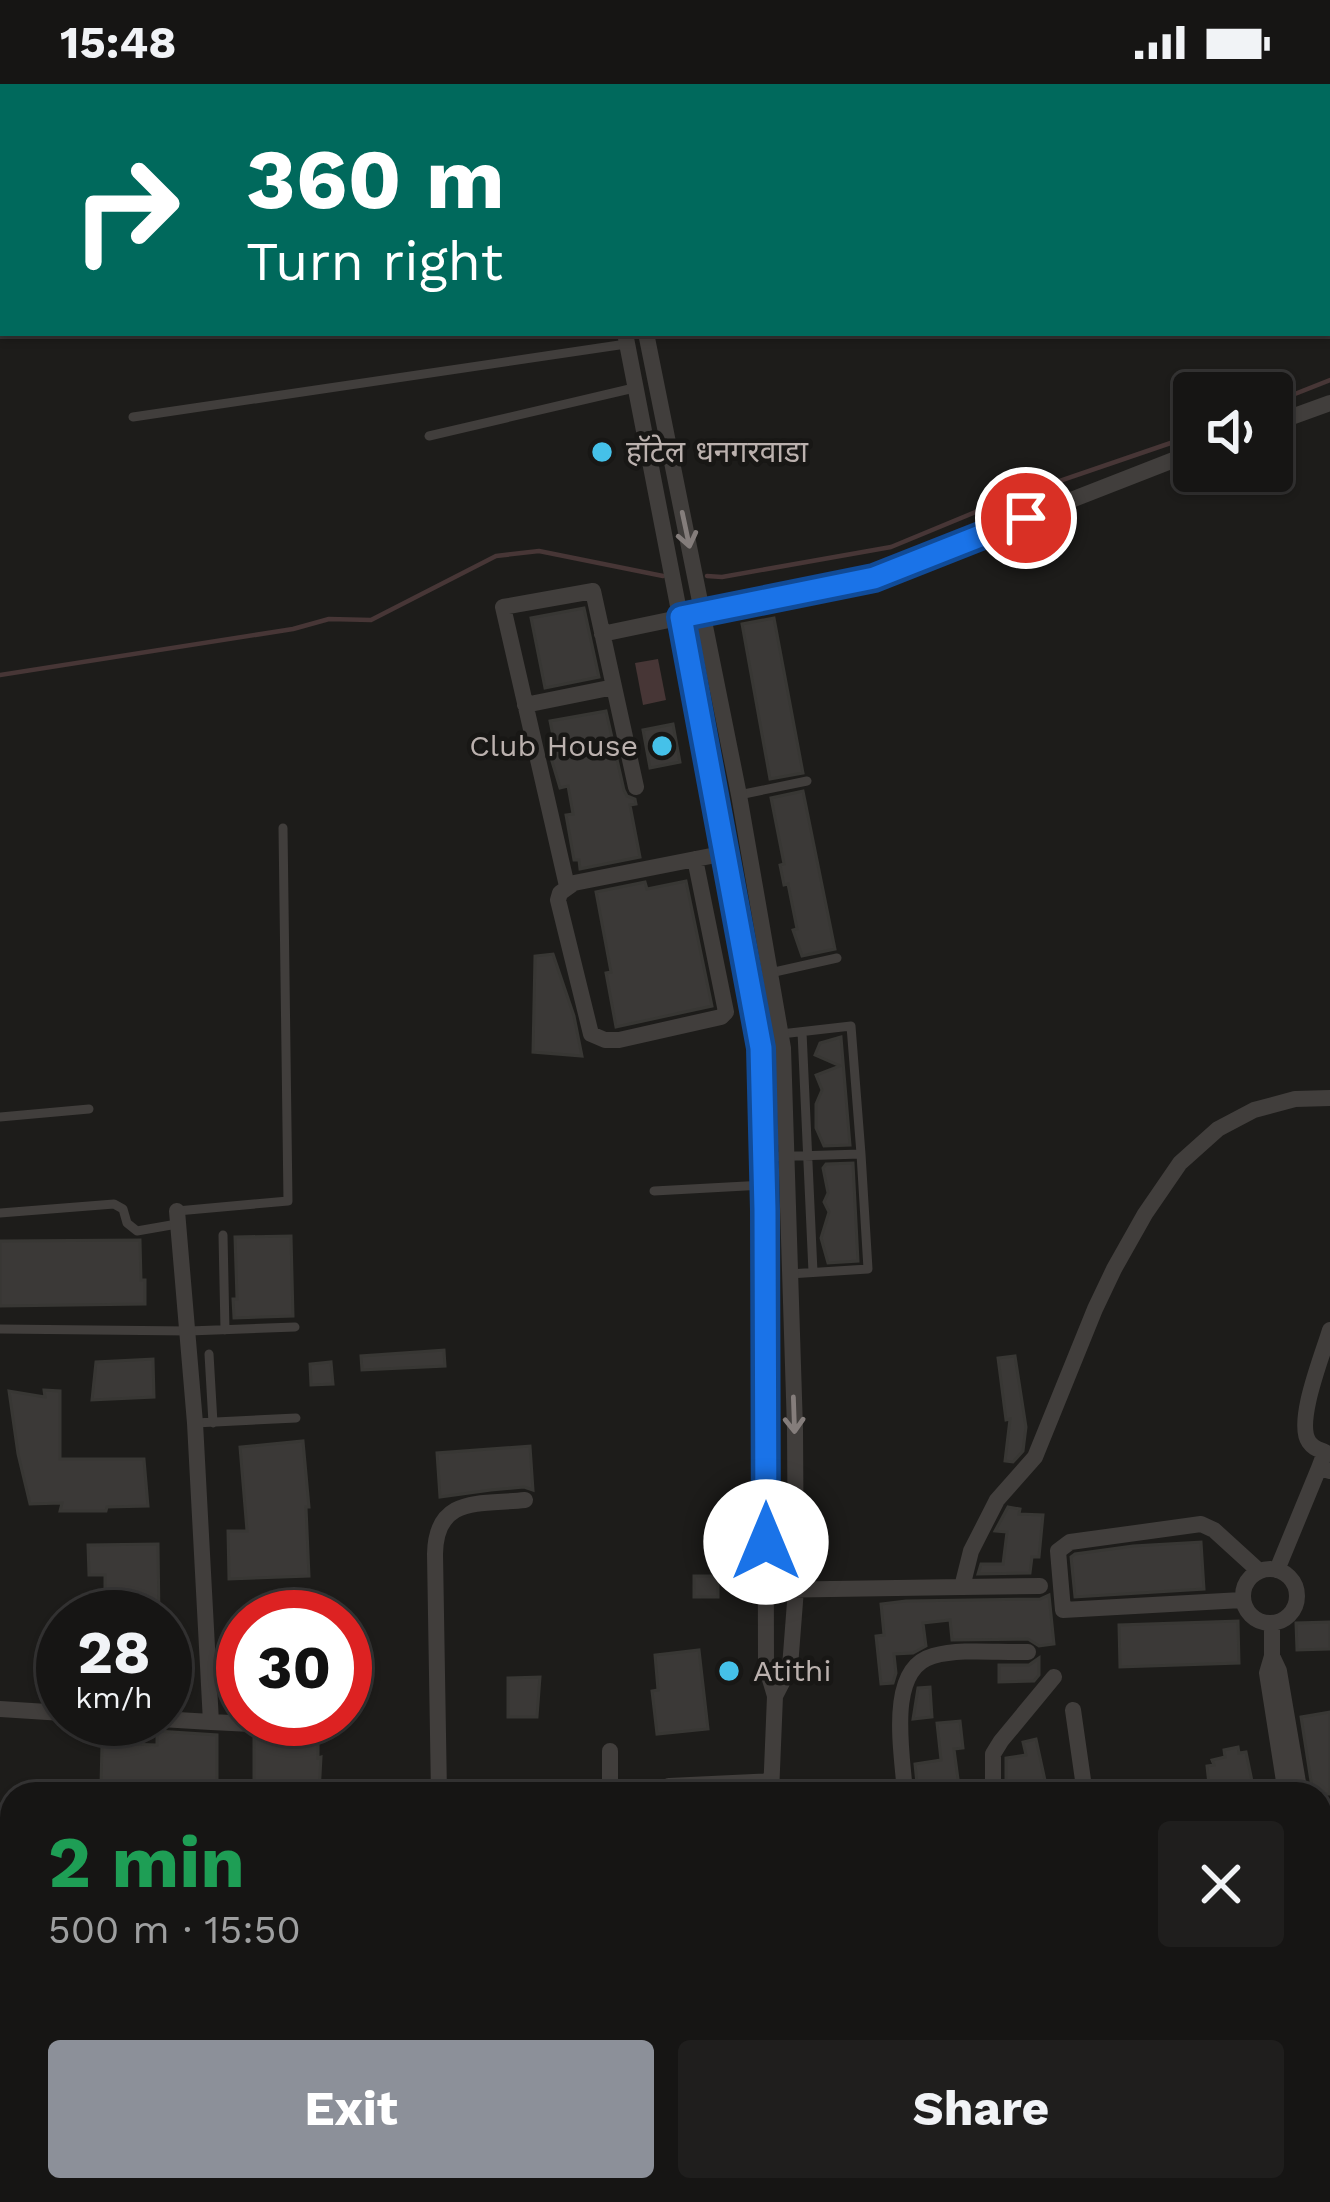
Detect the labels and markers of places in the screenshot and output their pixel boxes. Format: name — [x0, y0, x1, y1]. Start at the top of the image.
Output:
place label: हॉटेल धनगरवाडा — [626, 434, 809, 469]
marker: हॉटेल धनगरवाडा — [589, 439, 615, 465]
pin — [975, 467, 1077, 569]
place label: Club House — [469, 728, 638, 763]
marker: Club House — [649, 733, 675, 759]
place label: Atithi — [753, 1653, 831, 1688]
marker: Atithi — [716, 1658, 742, 1684]

